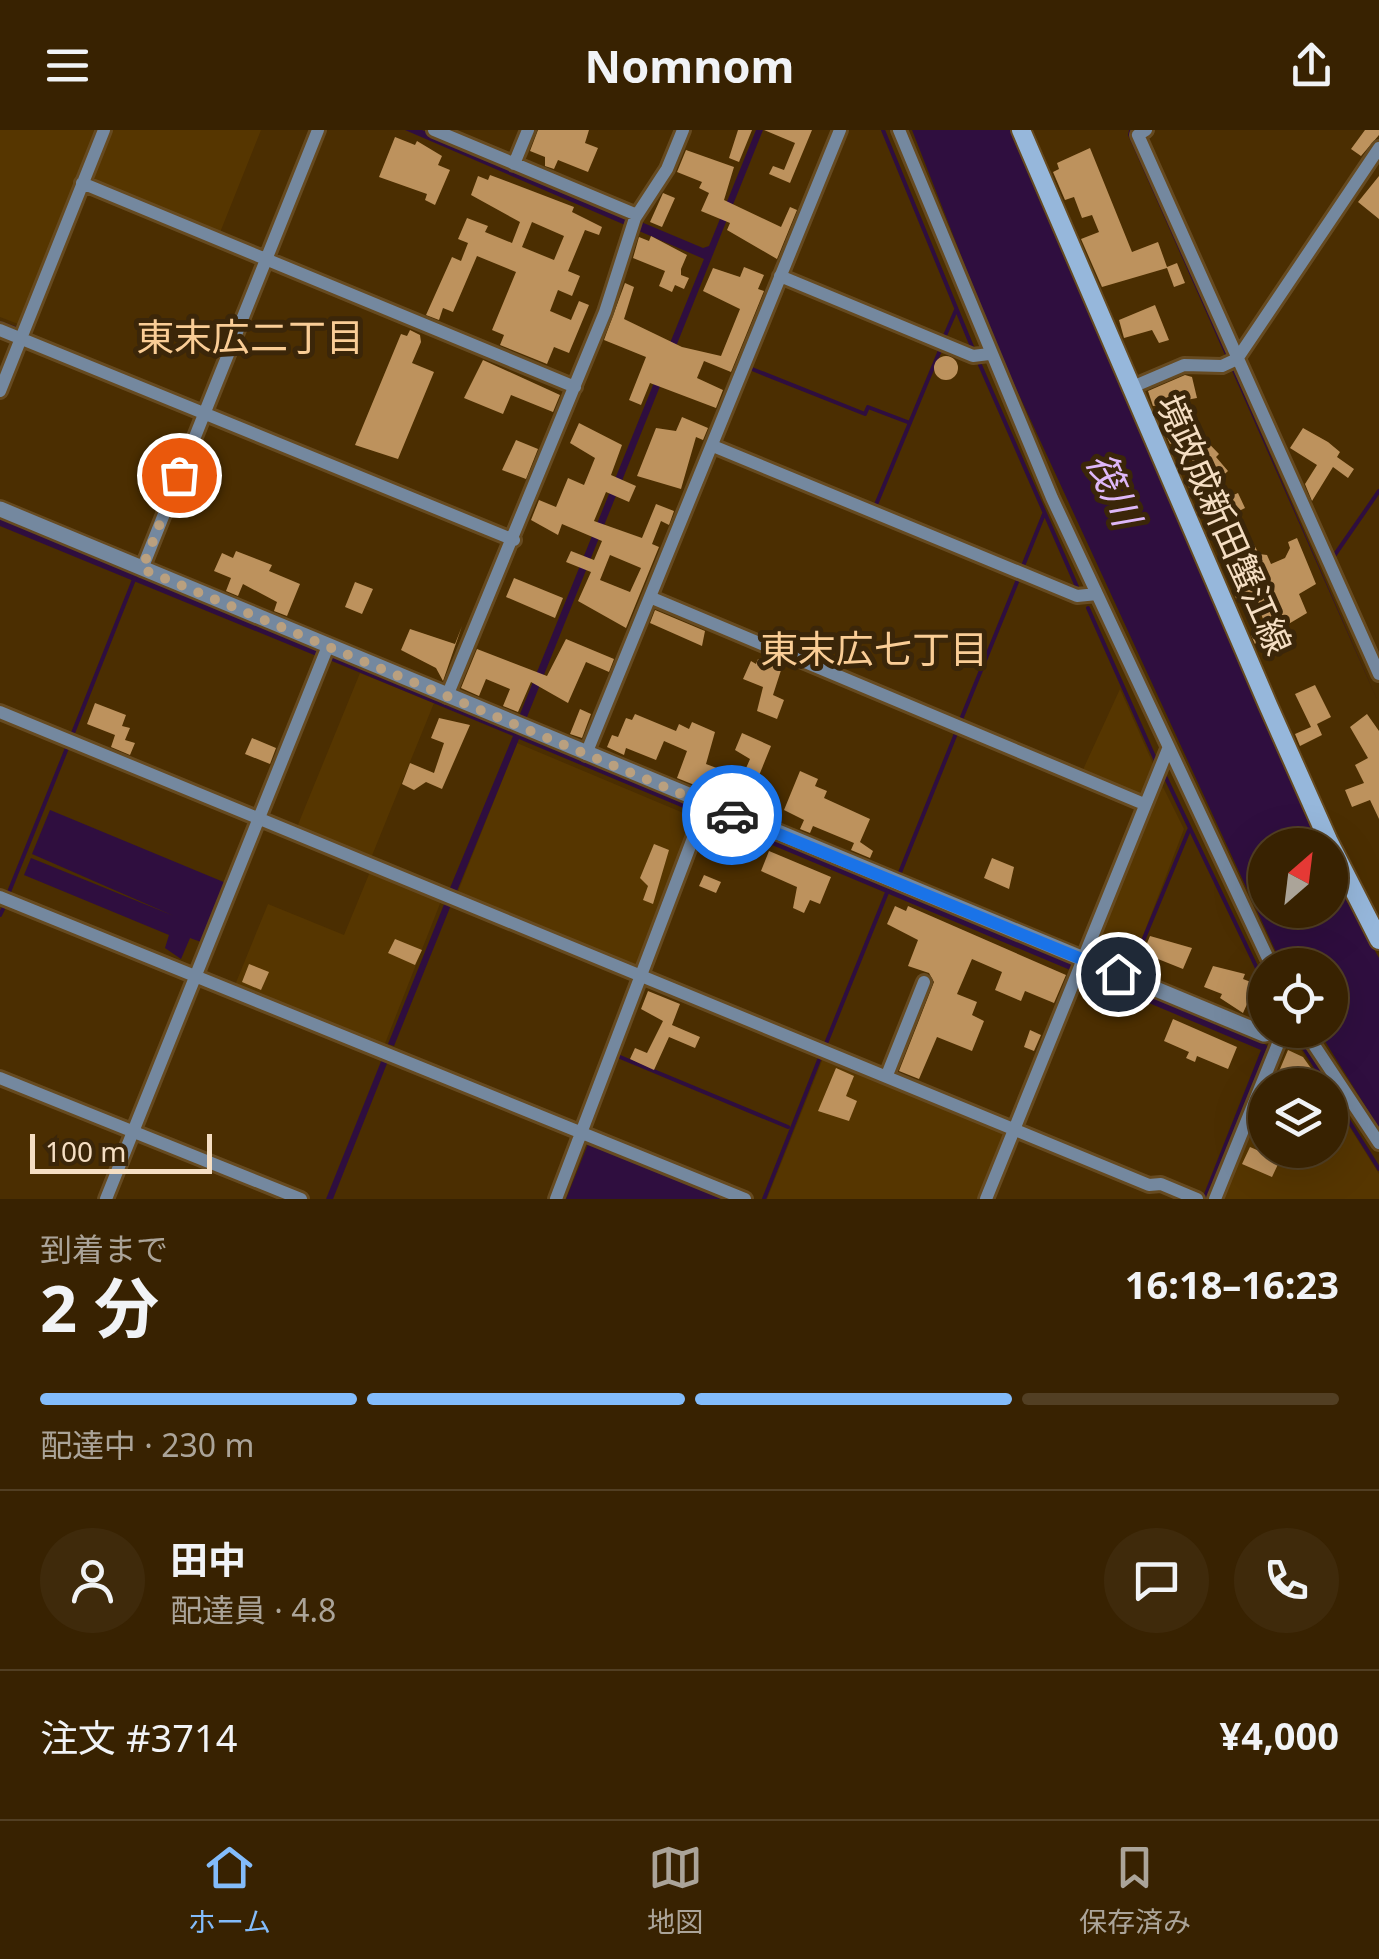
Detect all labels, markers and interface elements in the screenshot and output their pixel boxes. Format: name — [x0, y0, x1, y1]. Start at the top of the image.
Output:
text: Nomnom — [585, 35, 794, 96]
icon: menu — [40, 38, 95, 93]
icon: share — [1284, 38, 1339, 93]
district label: 東末広二丁目 — [136, 310, 364, 362]
street label: 境政成新田蟹江線 — [1147, 387, 1303, 661]
pin — [137, 433, 222, 518]
water label: 筏川 — [1076, 443, 1156, 537]
icon: bag — [152, 448, 207, 503]
district label: 東末広七丁目 — [760, 622, 988, 674]
courier — [682, 765, 782, 865]
icon: car — [705, 788, 760, 843]
north arrow — [1248, 828, 1348, 928]
map controls — [1248, 828, 1348, 1168]
pin — [1076, 932, 1161, 1017]
icon: home — [1091, 947, 1146, 1002]
button: locate — [1248, 948, 1348, 1048]
button: layers — [1248, 1068, 1348, 1168]
scale bar — [30, 1129, 212, 1174]
text: 100 m — [45, 1132, 127, 1170]
text: 到着まで — [40, 1227, 168, 1270]
text: 16:18–16:23 — [1125, 1258, 1339, 1310]
text: 2 分 — [40, 1263, 159, 1351]
text: 配達中 · 230 m — [40, 1423, 254, 1466]
button: person — [40, 1528, 145, 1633]
button: chat — [1104, 1528, 1209, 1633]
button: phone — [1234, 1528, 1339, 1633]
text: 田中 — [170, 1533, 246, 1585]
text: 配達員 · 4.8 — [170, 1588, 336, 1631]
text: ¥4,000 — [1219, 1709, 1339, 1761]
text: 注文 #3714 — [40, 1711, 237, 1763]
tab: ホーム — [188, 1840, 271, 1940]
tab: 地図 — [647, 1840, 703, 1940]
tab: 保存済み — [1079, 1840, 1191, 1940]

